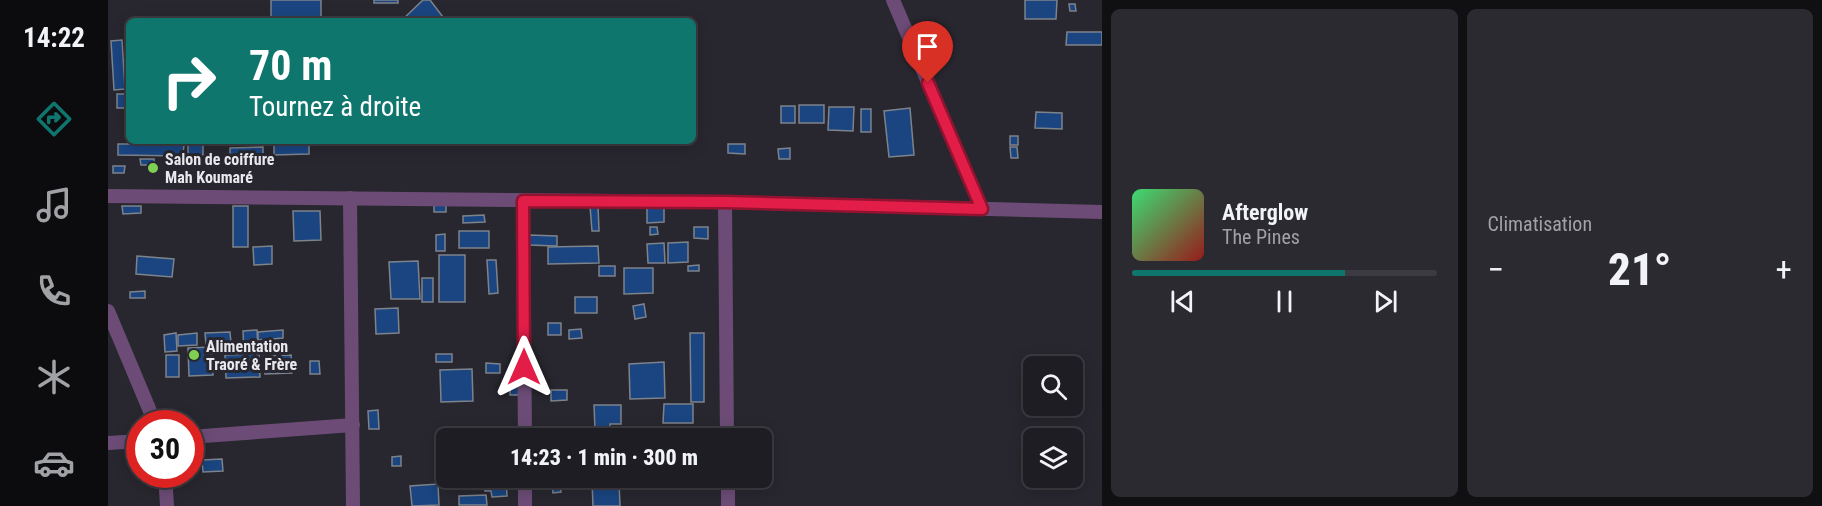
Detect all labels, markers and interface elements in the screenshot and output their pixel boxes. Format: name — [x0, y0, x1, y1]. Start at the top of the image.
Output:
pin — [902, 21, 953, 83]
text: 14:22 — [23, 22, 85, 54]
icon: arrive — [911, 30, 944, 63]
text: 70 m — [249, 41, 332, 90]
icon: right — [150, 42, 228, 120]
text: Tournez à droite — [249, 91, 421, 123]
icon: directions — [33, 98, 75, 140]
place label: Salon de coiffure Mah Koumaré — [165, 150, 275, 187]
marker: Salon de coiffure Mah Koumaré — [146, 161, 160, 175]
icon: music — [33, 184, 75, 226]
text: Afterglow — [1222, 200, 1308, 225]
text: Climatisation — [1488, 212, 1592, 236]
text: The Pines — [1222, 225, 1300, 249]
text: 21° — [1608, 243, 1672, 296]
text: − — [1488, 250, 1504, 289]
text: + — [1776, 250, 1792, 289]
icon: phone — [33, 270, 75, 312]
icon: previous — [1166, 285, 1199, 318]
icon: pause — [1268, 285, 1301, 318]
icon: next — [1369, 285, 1402, 318]
position arrow — [492, 335, 556, 399]
place label: Alimentation Traoré & Frère — [206, 337, 298, 374]
marker: Alimentation Traoré & Frère — [187, 348, 201, 362]
icon: climate — [33, 356, 75, 398]
map controls — [1023, 356, 1083, 488]
button: search — [1023, 356, 1083, 416]
speed limit sign: 30 — [126, 410, 204, 488]
button: layers — [1023, 428, 1083, 488]
icon: car — [33, 442, 75, 484]
text: 14:23 · 1 min · 300 m — [510, 445, 698, 470]

